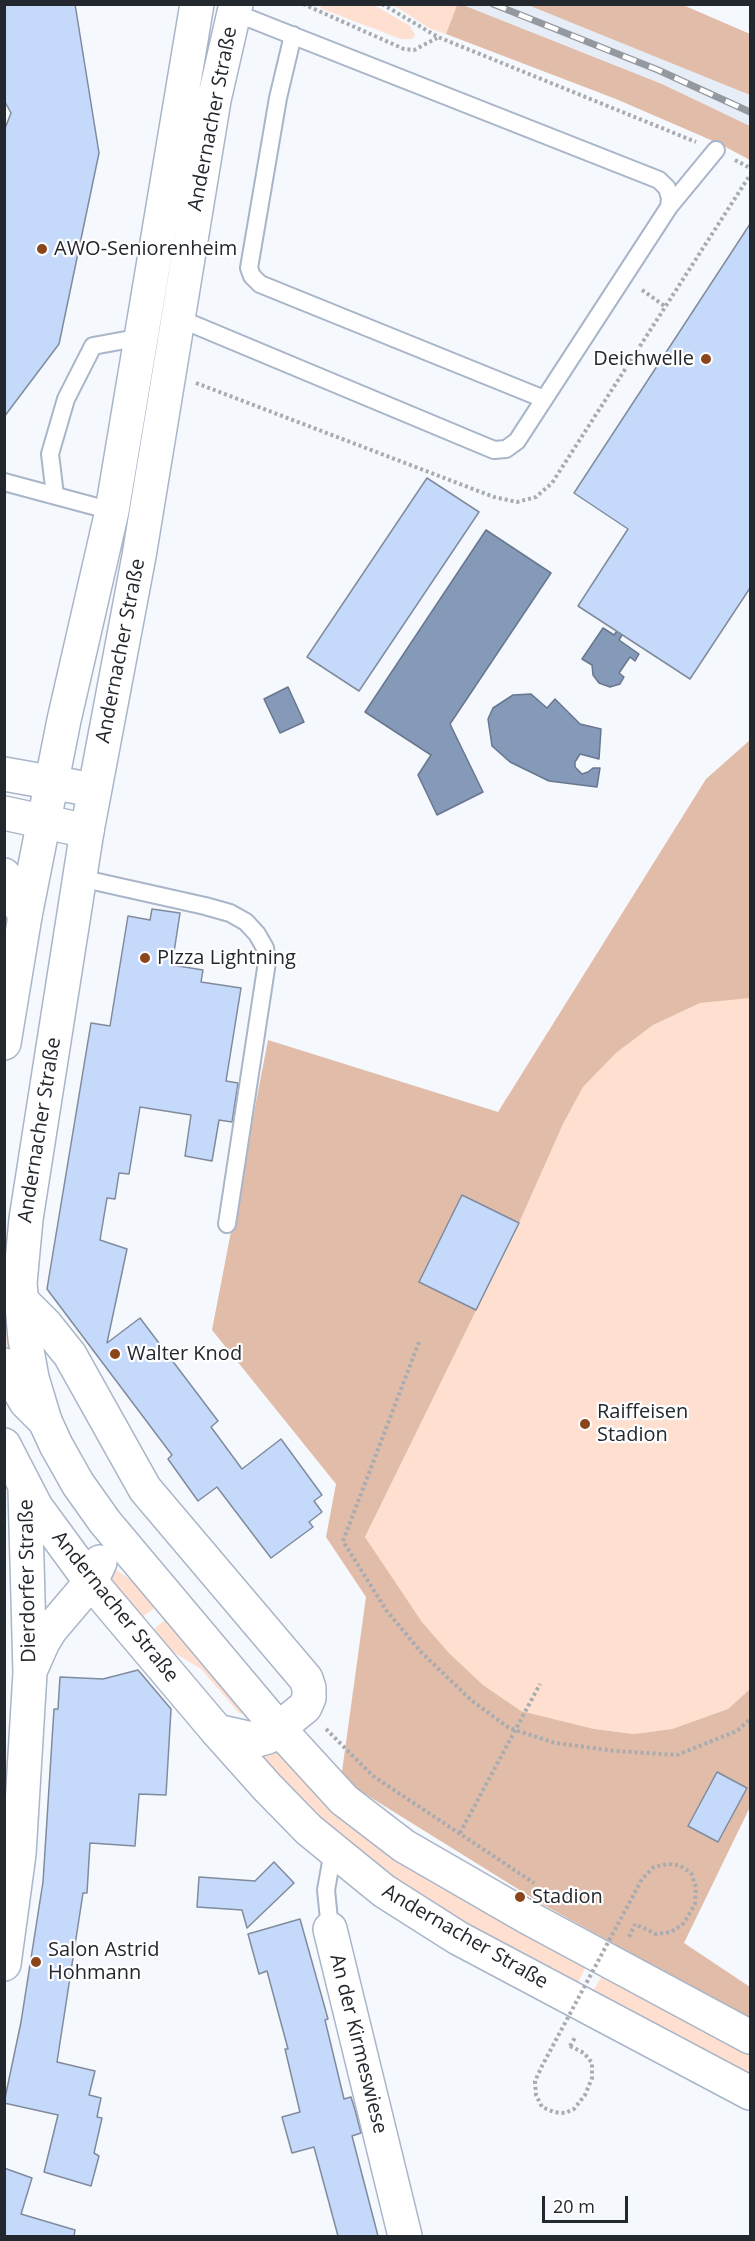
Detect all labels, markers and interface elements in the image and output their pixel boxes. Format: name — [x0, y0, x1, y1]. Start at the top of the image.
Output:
street label: Andernacher Straße — [183, 25, 243, 213]
place label: AWO-Seniorenheim — [54, 237, 237, 261]
marker: AWO-Seniorenheim — [35, 242, 49, 256]
place label: Deichwelle — [593, 347, 694, 371]
marker: Deichwelle — [699, 352, 713, 366]
street label: Andernacher Straße — [91, 557, 151, 745]
place label: PIzza Lightning — [157, 946, 296, 970]
marker: PIzza Lightning — [138, 951, 152, 965]
street label: Andernacher Straße — [13, 1036, 67, 1224]
place label: Walter Knod — [127, 1342, 242, 1366]
marker: Walter Knod — [108, 1347, 122, 1361]
place label: Raiffeisen Stadion — [597, 1400, 688, 1447]
marker: Raiffeisen Stadion — [578, 1417, 592, 1431]
street label: Dierdorfer Straße — [15, 1499, 41, 1663]
street label: Andernacher Straße — [47, 1527, 183, 1687]
street label: Andernacher Straße — [378, 1880, 552, 1994]
place label: Stadion — [532, 1885, 603, 1909]
marker: Stadion — [513, 1890, 527, 1904]
place label: Salon Astrid Hohmann — [48, 1938, 159, 1985]
street label: An der Kirmeswiese — [324, 1952, 392, 2136]
marker: Salon Astrid Hohmann — [29, 1955, 43, 1969]
scale bar — [545, 2184, 630, 2222]
text: 20 m — [553, 2194, 595, 2218]

